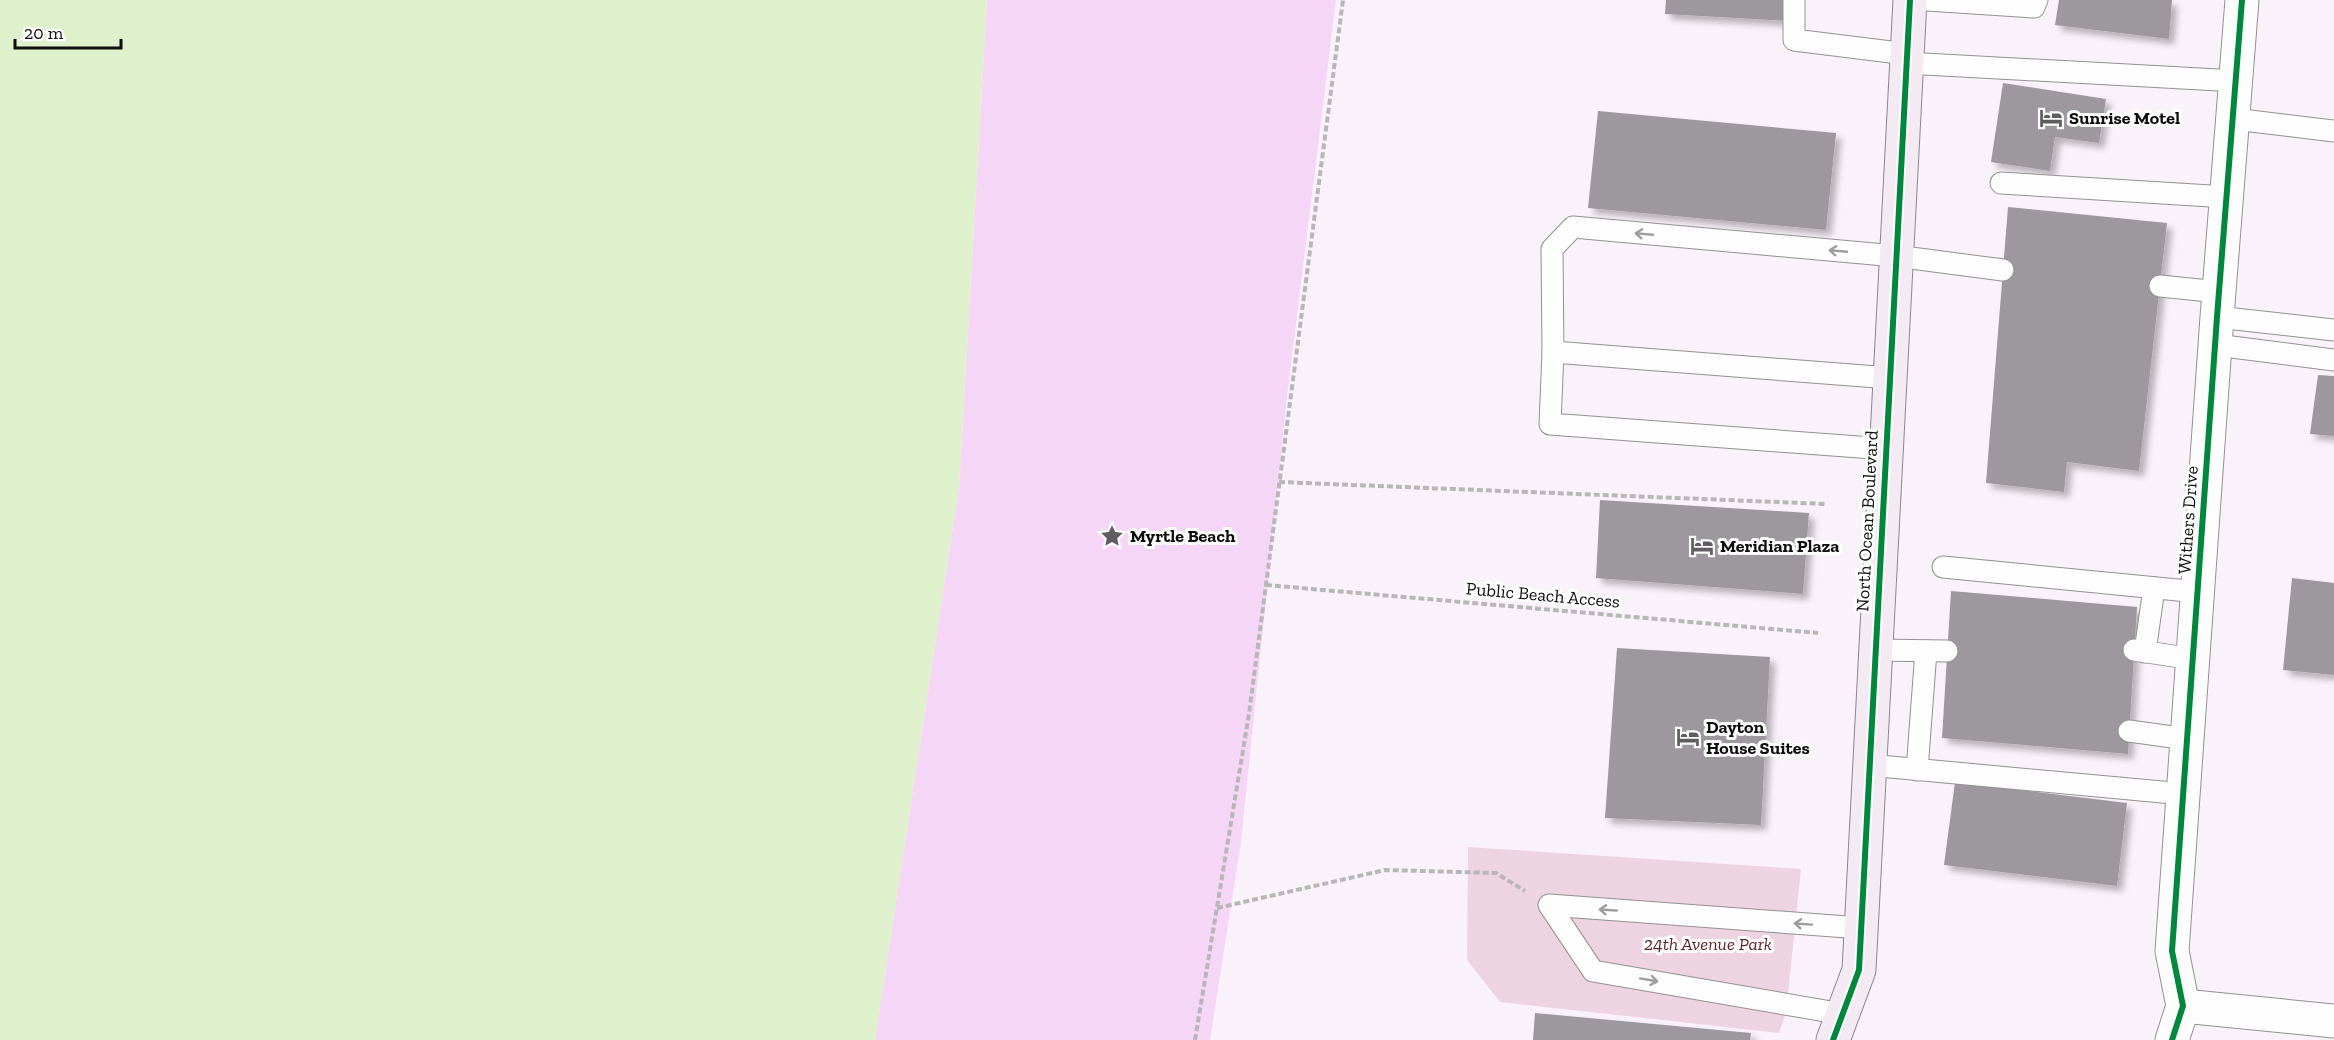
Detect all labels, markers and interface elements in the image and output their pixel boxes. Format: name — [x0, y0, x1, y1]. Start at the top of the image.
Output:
scale bar — [15, 12, 122, 50]
text: 20 m — [24, 22, 64, 44]
hotel icon: Sunrise Motel — [2038, 105, 2064, 131]
place label: Sunrise Motel — [2069, 107, 2180, 129]
one-way arrow — [1634, 228, 1654, 239]
one-way arrow — [1829, 245, 1849, 256]
street label: North Ocean Boulevard — [1851, 430, 1883, 612]
street label: Withers Drive — [2173, 465, 2203, 575]
place icon: Myrtle Beach — [1099, 523, 1125, 549]
place label: Myrtle Beach — [1130, 525, 1236, 547]
hotel icon: Meridian Plaza — [1689, 533, 1715, 559]
place label: Meridian Plaza — [1720, 535, 1839, 557]
street label: Public Beach Access — [1465, 577, 1621, 613]
place label: Dayton House Suites — [1706, 716, 1810, 759]
hotel icon: Dayton House Suites — [1675, 724, 1701, 750]
one-way arrow — [1599, 904, 1619, 915]
one-way arrow — [1793, 918, 1813, 929]
park label: 24th Avenue Park — [1644, 933, 1772, 955]
one-way arrow — [1638, 975, 1658, 986]

